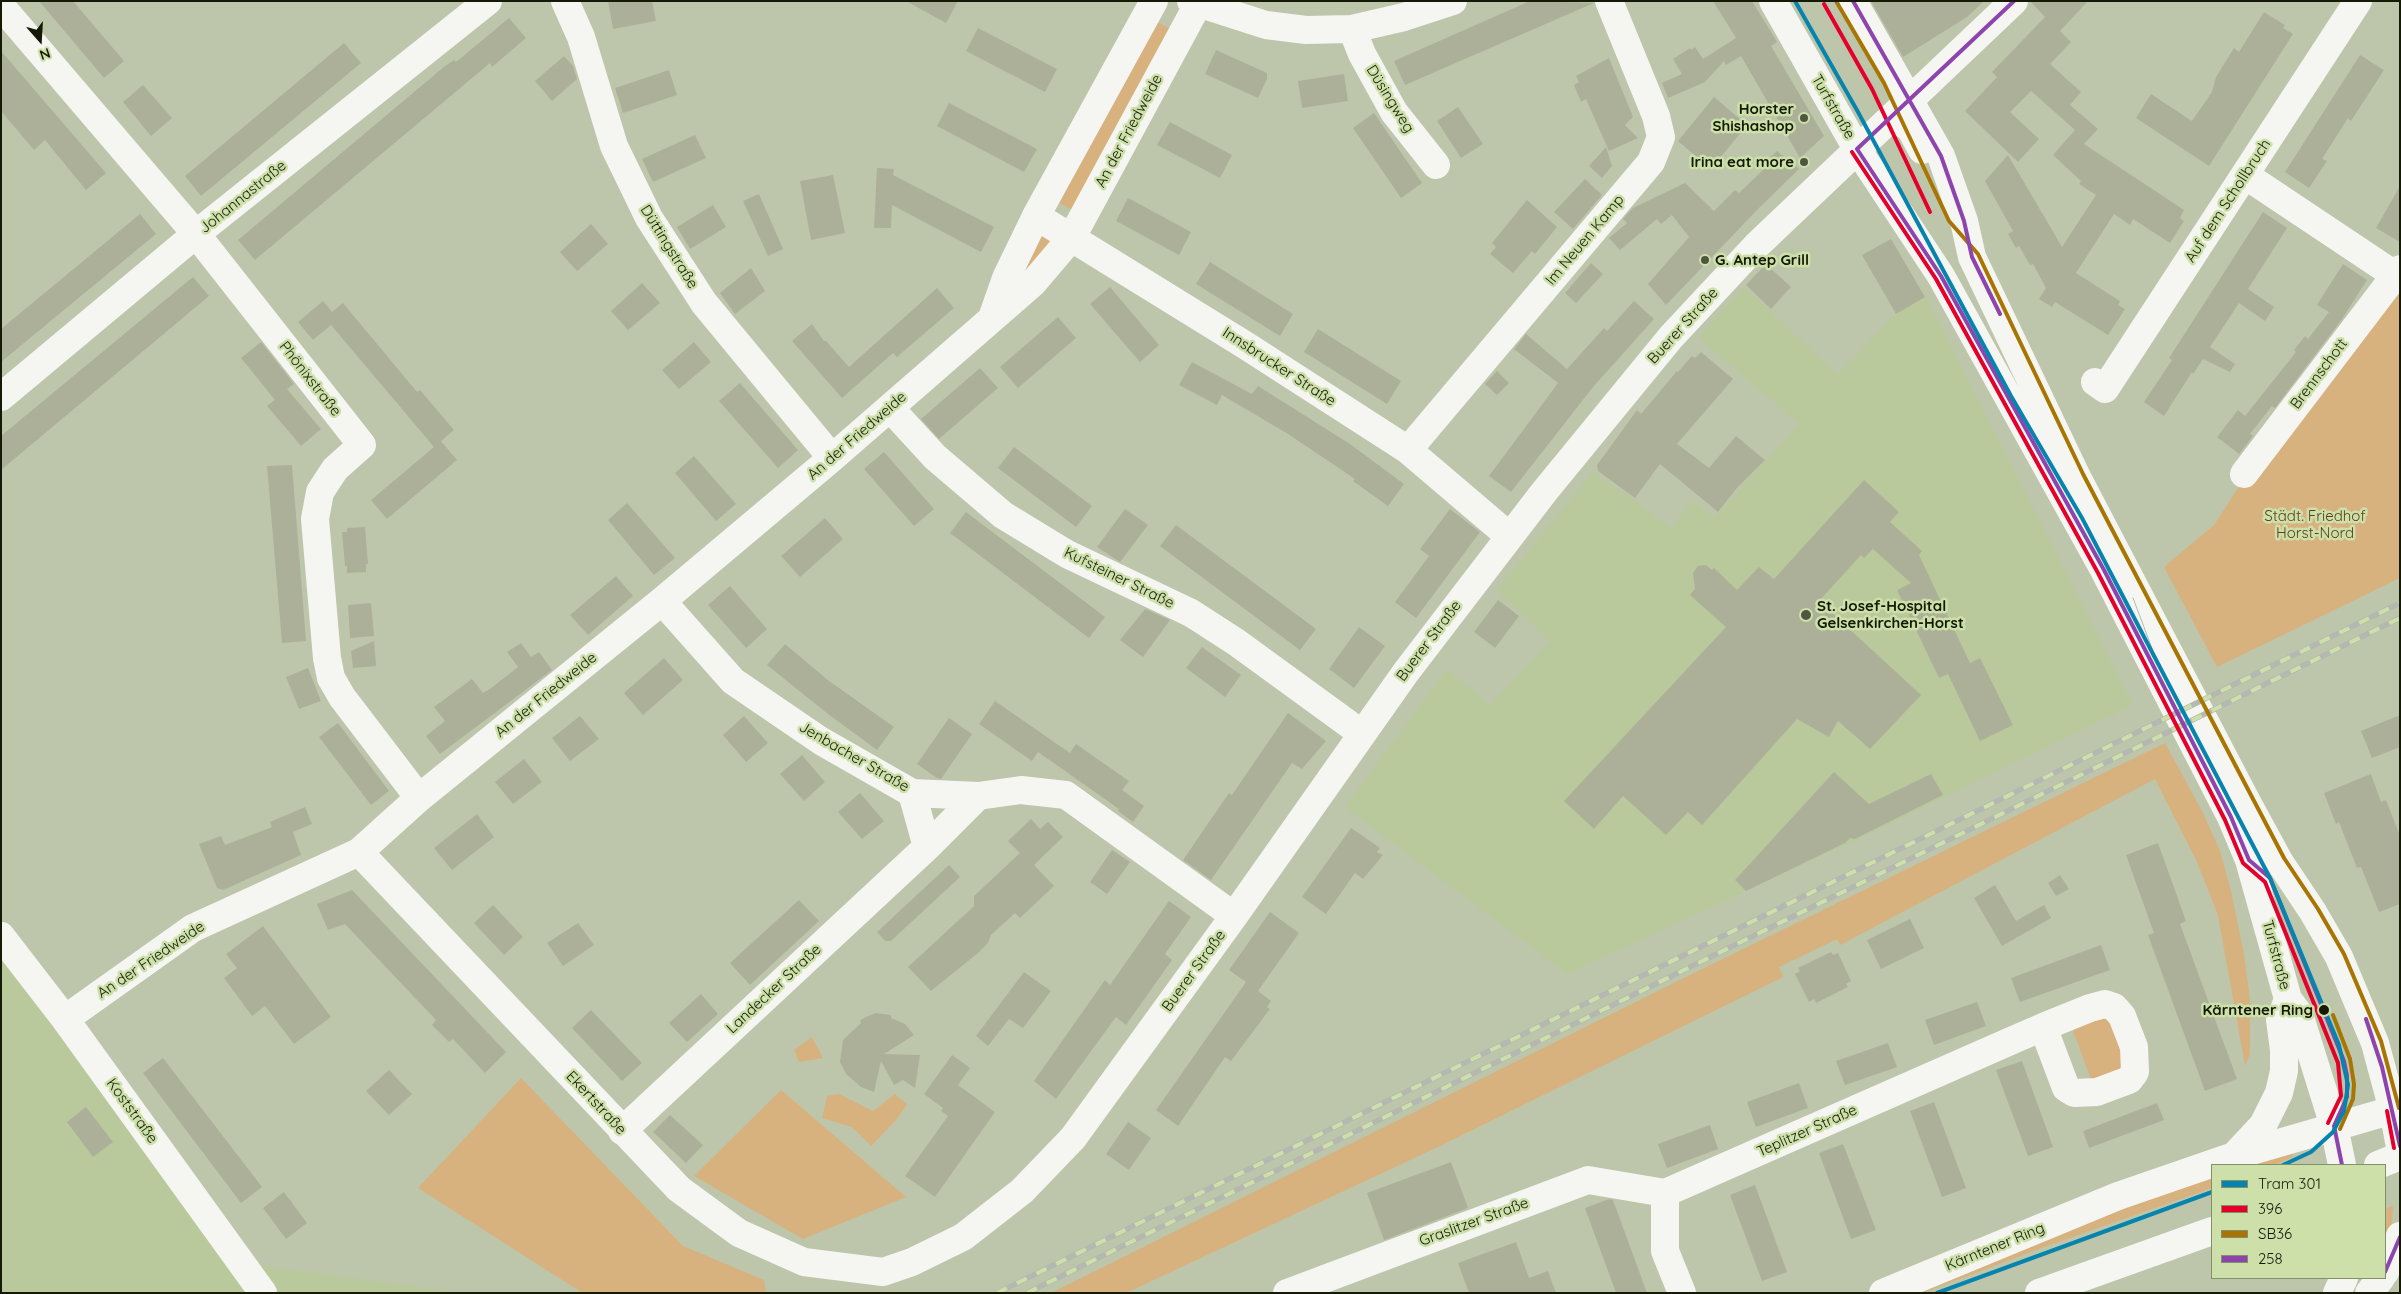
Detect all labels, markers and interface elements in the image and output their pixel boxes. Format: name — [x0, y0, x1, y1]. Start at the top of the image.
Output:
north arrow — [15, 15, 65, 65]
text: N — [37, 44, 53, 64]
street label: Düsingweg — [1362, 62, 1418, 136]
street label: An der Friedweide — [1092, 71, 1166, 191]
street label: Turfstraße — [1807, 72, 1859, 142]
place label: Horster Shishashop — [1712, 100, 1794, 135]
marker: Horster Shishashop — [1798, 112, 1810, 124]
street label: Auf dem Schollbruch — [2181, 136, 2275, 266]
place label: Irina eat more — [1690, 153, 1794, 171]
marker: Irina eat more — [1798, 156, 1810, 168]
street label: Johannastraße — [196, 157, 290, 237]
street label: Im Neuen Kamp — [1542, 191, 1628, 289]
street label: Düttingstraße — [636, 202, 702, 292]
place label: G. Antep Grill — [1715, 251, 1809, 269]
marker: G. Antep Grill — [1699, 254, 1711, 266]
street label: Buerer Straße — [1644, 284, 1722, 368]
street label: Innsbrucker Straße — [1219, 324, 1339, 410]
street label: Brennschott — [2287, 335, 2351, 413]
street label: Phönixstraße — [275, 338, 345, 420]
street label: An der Friedweide — [804, 388, 910, 484]
park label: Städt. Friedhof Horst-Nord — [2264, 507, 2366, 542]
street label: Kufsteiner Straße — [1061, 544, 1177, 612]
street label: Buerer Straße — [1393, 597, 1465, 685]
place label: St. Josef-Hospital Gelsenkirchen-Horst — [1817, 597, 1964, 632]
marker: St. Josef-Hospital Gelsenkirchen-Horst — [1799, 608, 1813, 622]
street label: An der Friedweide — [492, 649, 600, 741]
street label: Jenbacher Straße — [796, 718, 912, 796]
street label: An der Friedweide — [94, 917, 208, 1003]
street label: Turfstraße — [2258, 918, 2294, 992]
street label: Buerer Straße — [1158, 927, 1230, 1015]
street label: Landecker Straße — [723, 941, 825, 1037]
place label: Kärntener Ring — [2203, 1001, 2313, 1019]
marker: Kärntener Ring — [2317, 1003, 2331, 1017]
street label: Ekertstraße — [562, 1068, 630, 1138]
street label: Koststraße — [102, 1075, 162, 1147]
street label: Teplitzer Straße — [1754, 1101, 1860, 1161]
legend — [2211, 1164, 2386, 1279]
text: Tram 301 — [2258, 1174, 2321, 1193]
street label: Graslitzer Straße — [1417, 1194, 1531, 1250]
text: 396 — [2258, 1199, 2282, 1218]
street label: Kärntener Ring — [1943, 1219, 2047, 1275]
text: SB36 — [2258, 1224, 2292, 1243]
text: 258 — [2258, 1249, 2283, 1268]

